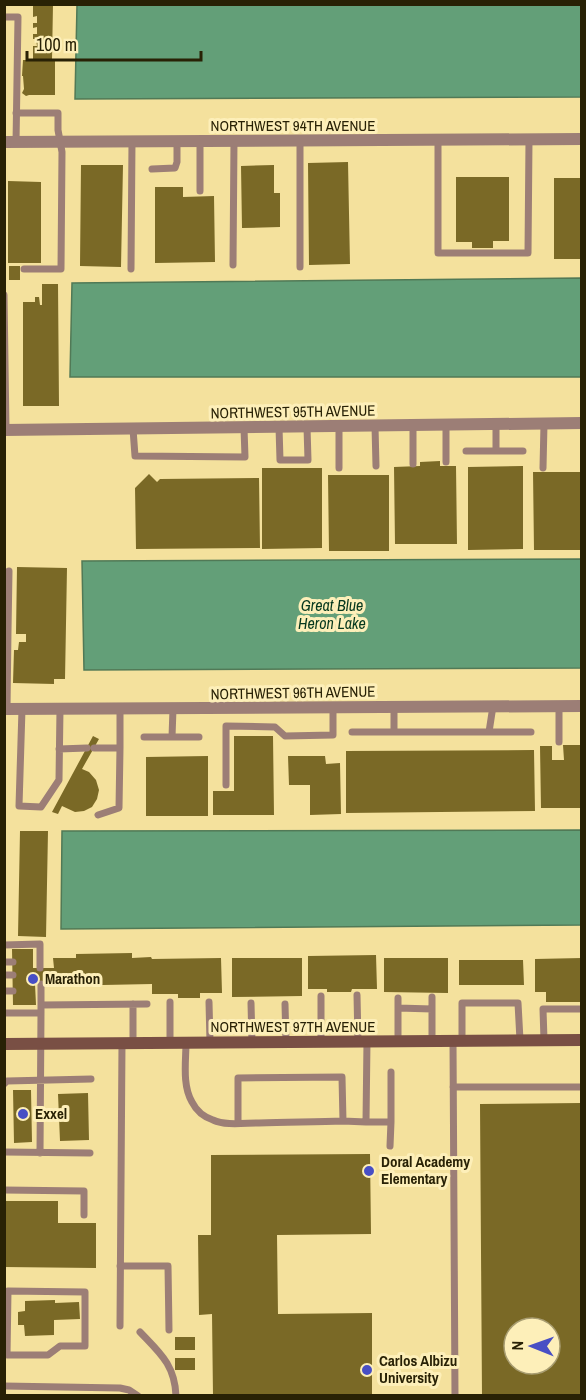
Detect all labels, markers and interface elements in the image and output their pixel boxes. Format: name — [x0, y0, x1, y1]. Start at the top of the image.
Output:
scale bar — [27, 24, 201, 62]
text: 100 m — [36, 32, 77, 57]
street label: NORTHWEST 94TH AVENUE — [211, 115, 375, 136]
street label: NORTHWEST 95TH AVENUE — [210, 400, 376, 423]
water label: Great Blue Heron Lake — [298, 594, 366, 634]
street label: NORTHWEST 96TH AVENUE — [210, 681, 376, 704]
place label: Marathon — [45, 968, 100, 989]
marker: Marathon — [26, 972, 40, 986]
street label: NORTHWEST 97TH AVENUE — [211, 1016, 375, 1037]
place label: Exxel — [35, 1103, 67, 1124]
marker: Exxel — [16, 1107, 30, 1121]
place label: Doral Academy Elementary — [381, 1151, 470, 1189]
marker: Doral Academy Elementary — [362, 1164, 376, 1178]
north arrow — [502, 1316, 562, 1376]
text: N — [506, 1341, 528, 1351]
place label: Carlos Albizu University — [379, 1350, 457, 1388]
marker: Carlos Albizu University — [360, 1363, 374, 1377]

